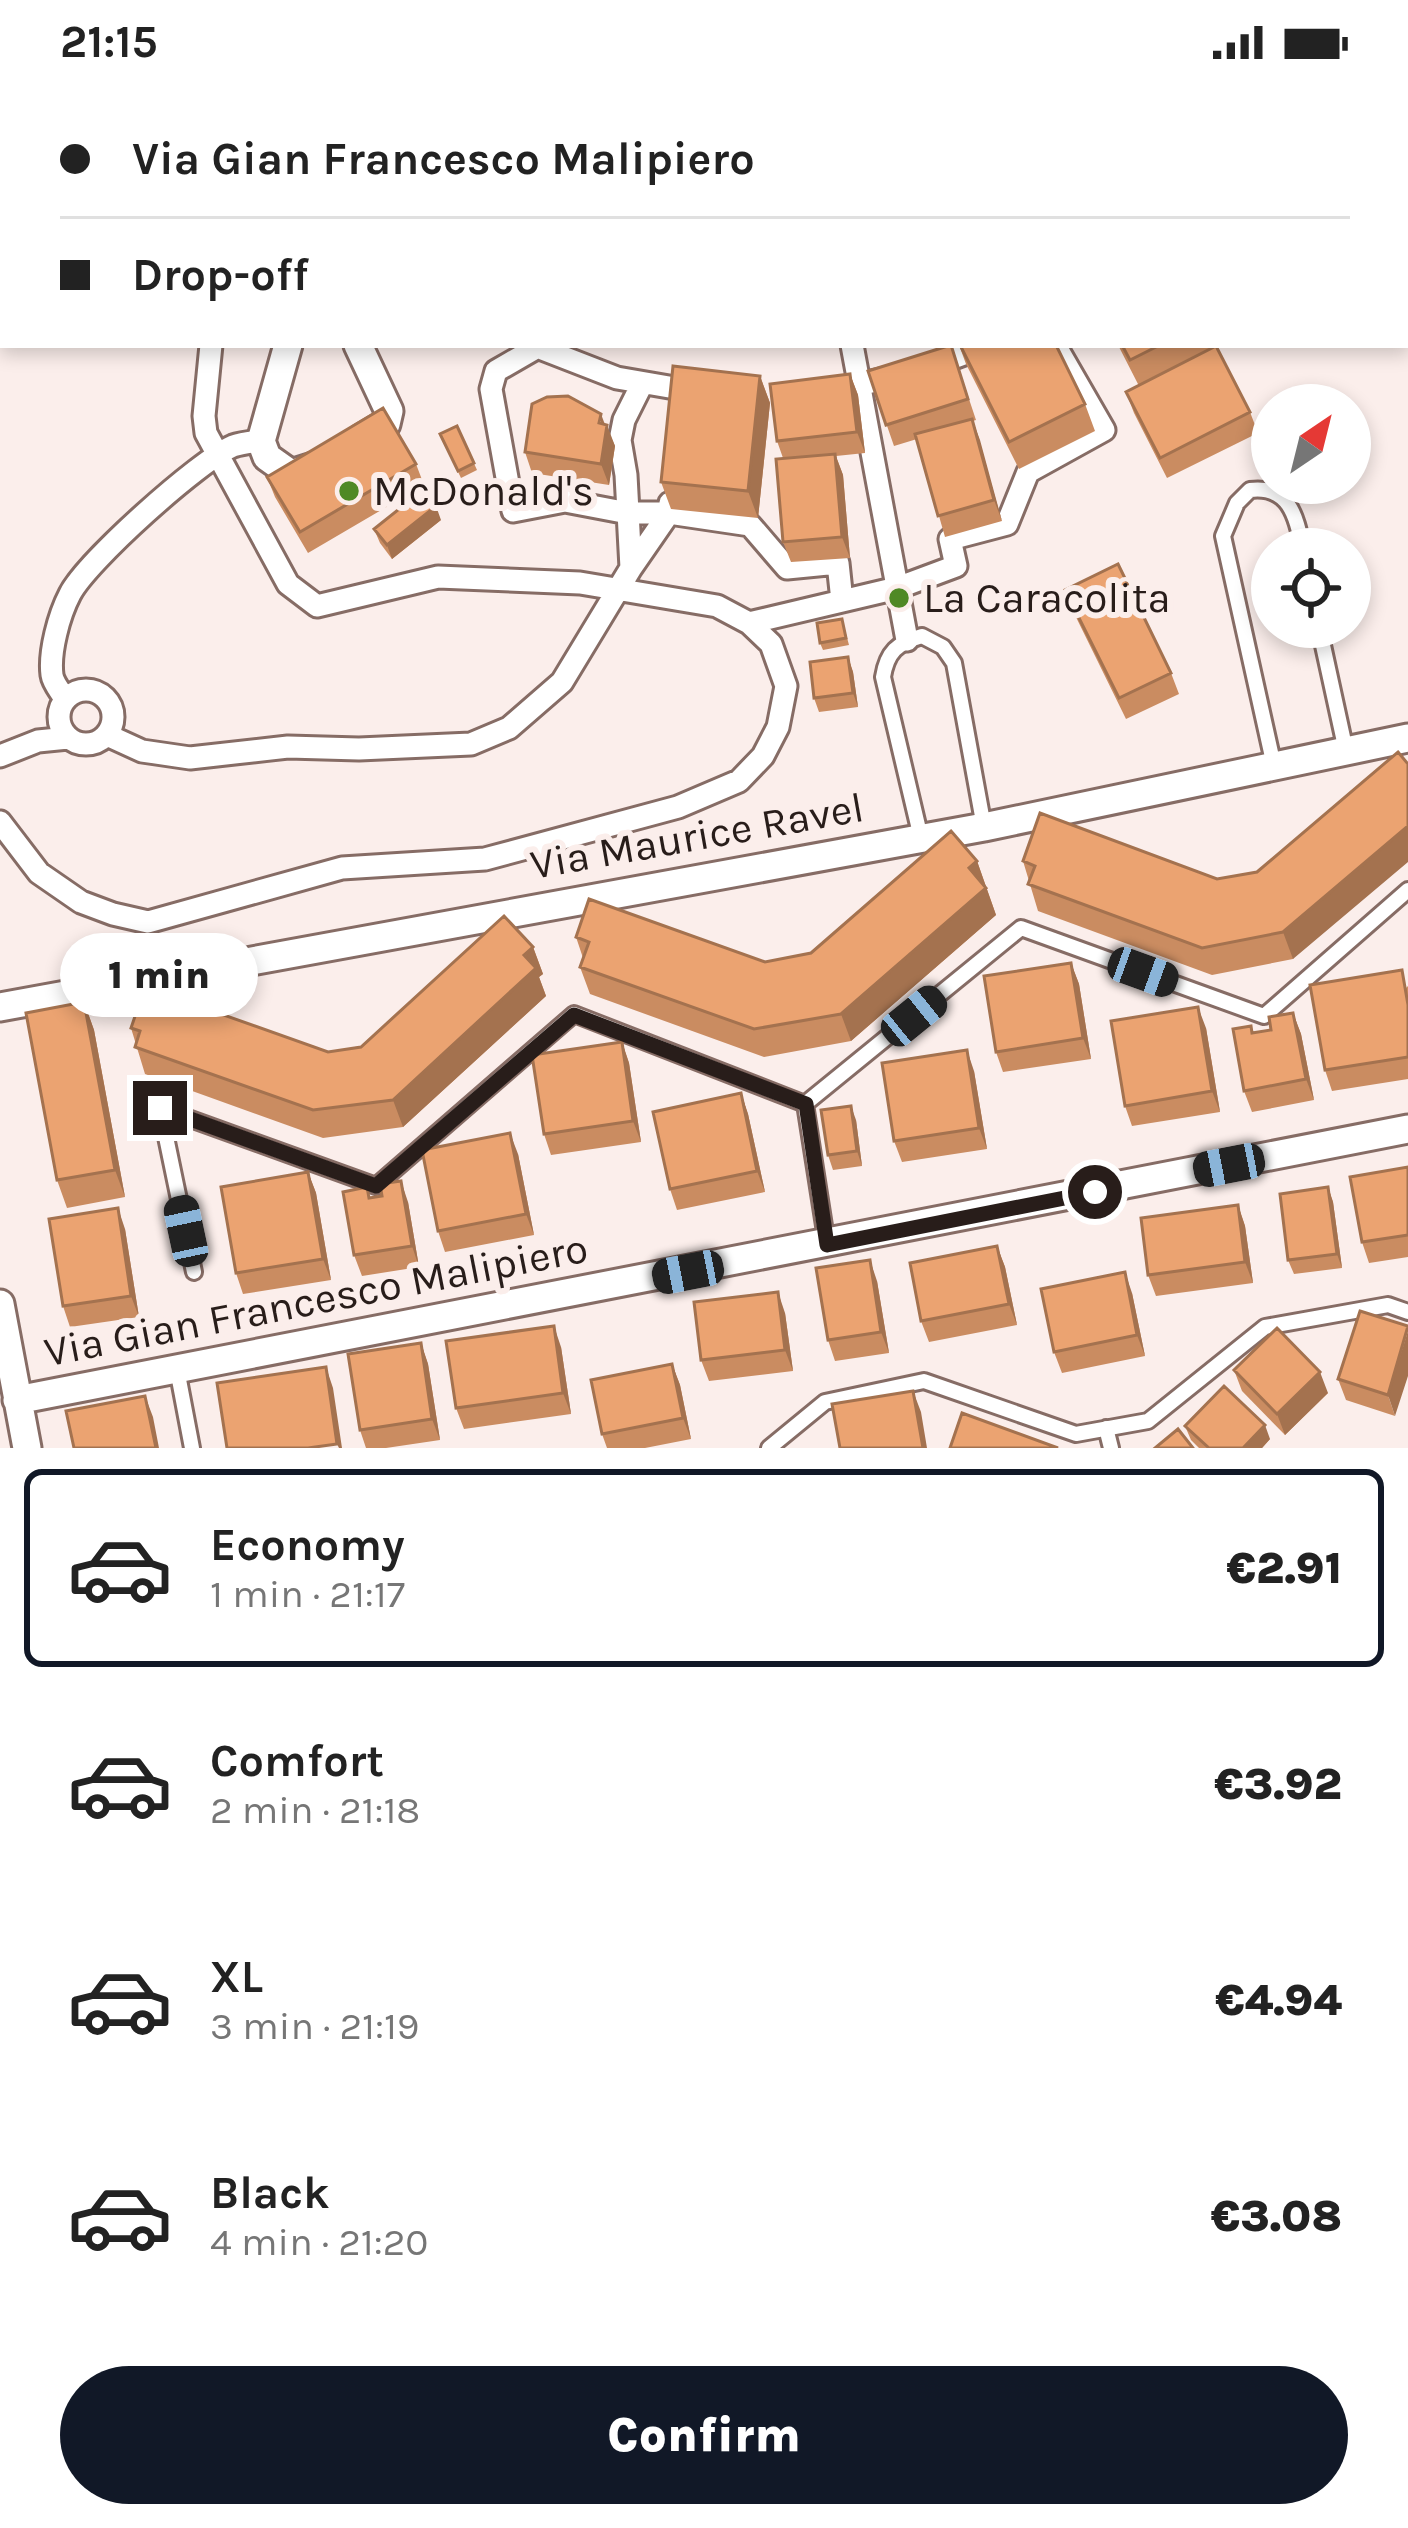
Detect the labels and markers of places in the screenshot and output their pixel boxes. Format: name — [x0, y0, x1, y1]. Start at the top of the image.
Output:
place label: McDonald's — [373, 466, 594, 516]
marker: McDonald's — [336, 478, 362, 504]
place label: La Caracolita — [923, 573, 1171, 623]
marker: La Caracolita — [886, 585, 912, 611]

